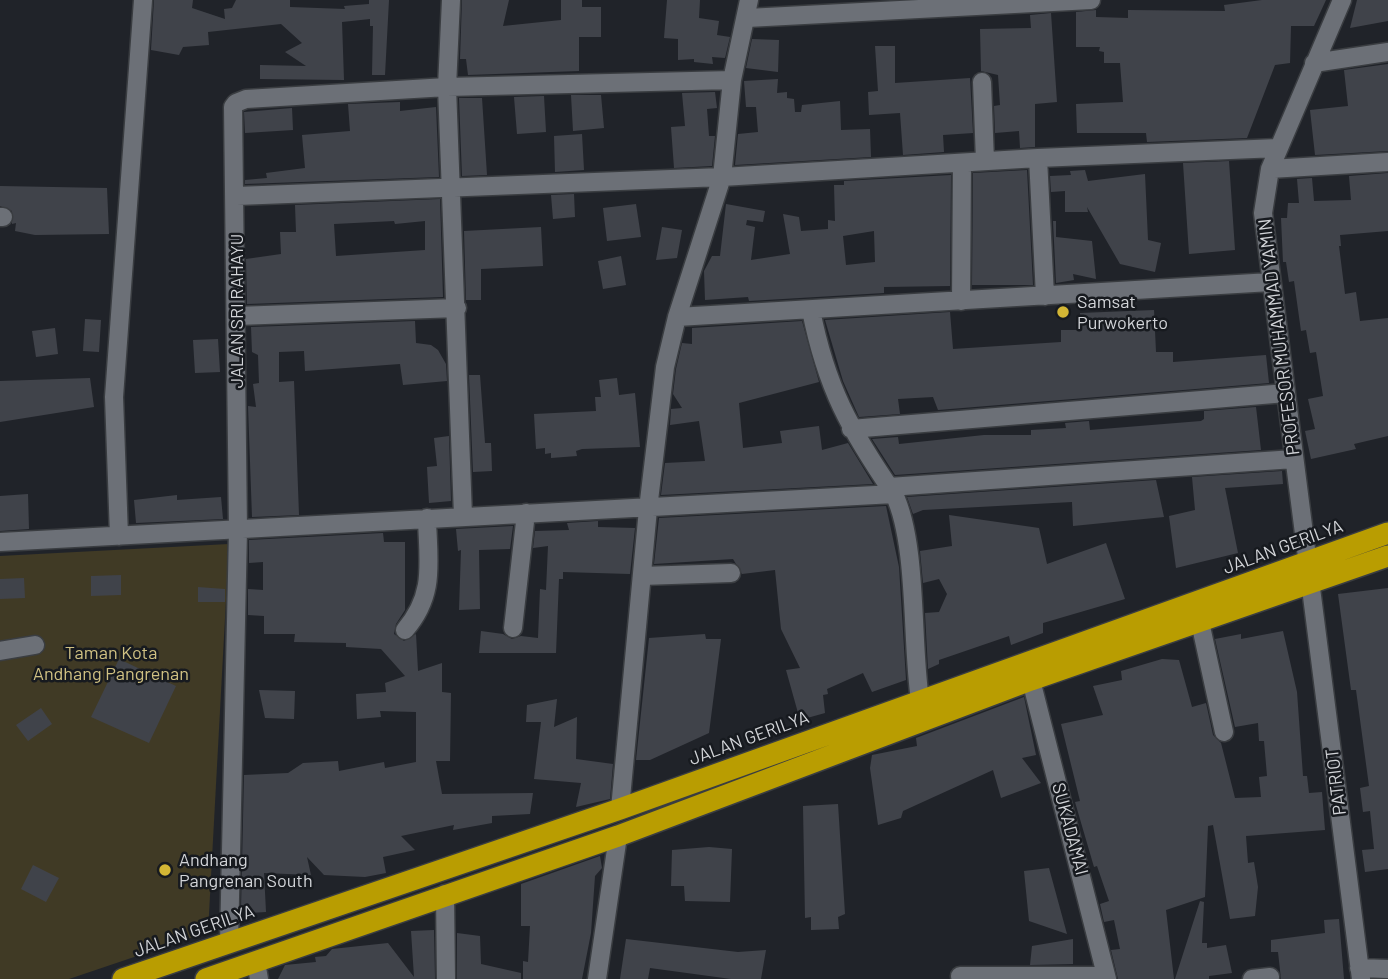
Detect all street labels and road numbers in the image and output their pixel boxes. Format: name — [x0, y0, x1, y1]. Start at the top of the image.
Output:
street label: PROFESOR MUHAMMAD YAMIN — [1254, 217, 1304, 457]
street label: JALAN SRI RAHAYU — [226, 234, 248, 388]
street label: JALAN GERILYA — [1220, 515, 1346, 579]
street label: JALAN GERILYA — [686, 706, 812, 770]
street label: PATRIOT — [1321, 747, 1351, 817]
street label: SUKADAMAI — [1047, 780, 1093, 878]
street label: JALAN GERILYA — [131, 900, 257, 962]

